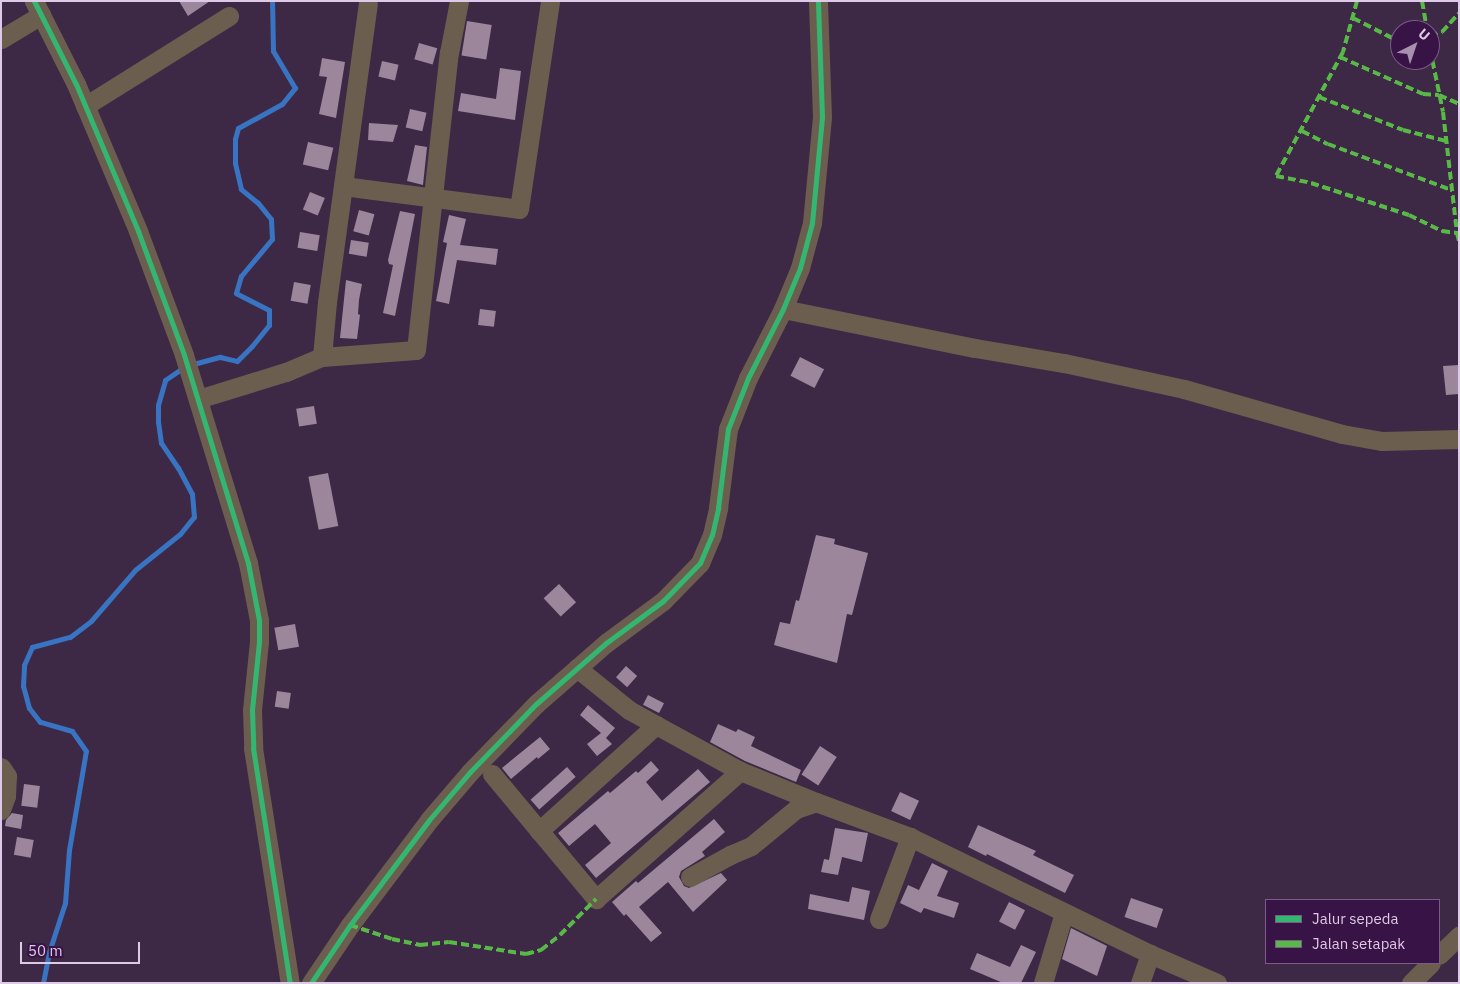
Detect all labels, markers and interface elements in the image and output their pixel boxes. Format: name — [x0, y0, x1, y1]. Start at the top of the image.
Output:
north arrow — [1390, 20, 1440, 70]
text: U — [1415, 24, 1434, 44]
legend — [1265, 899, 1440, 964]
text: Jalur sepeda — [1312, 909, 1399, 928]
scale bar — [22, 932, 142, 964]
text: Jalan setapak — [1312, 934, 1405, 953]
text: 50 m — [28, 941, 63, 960]

